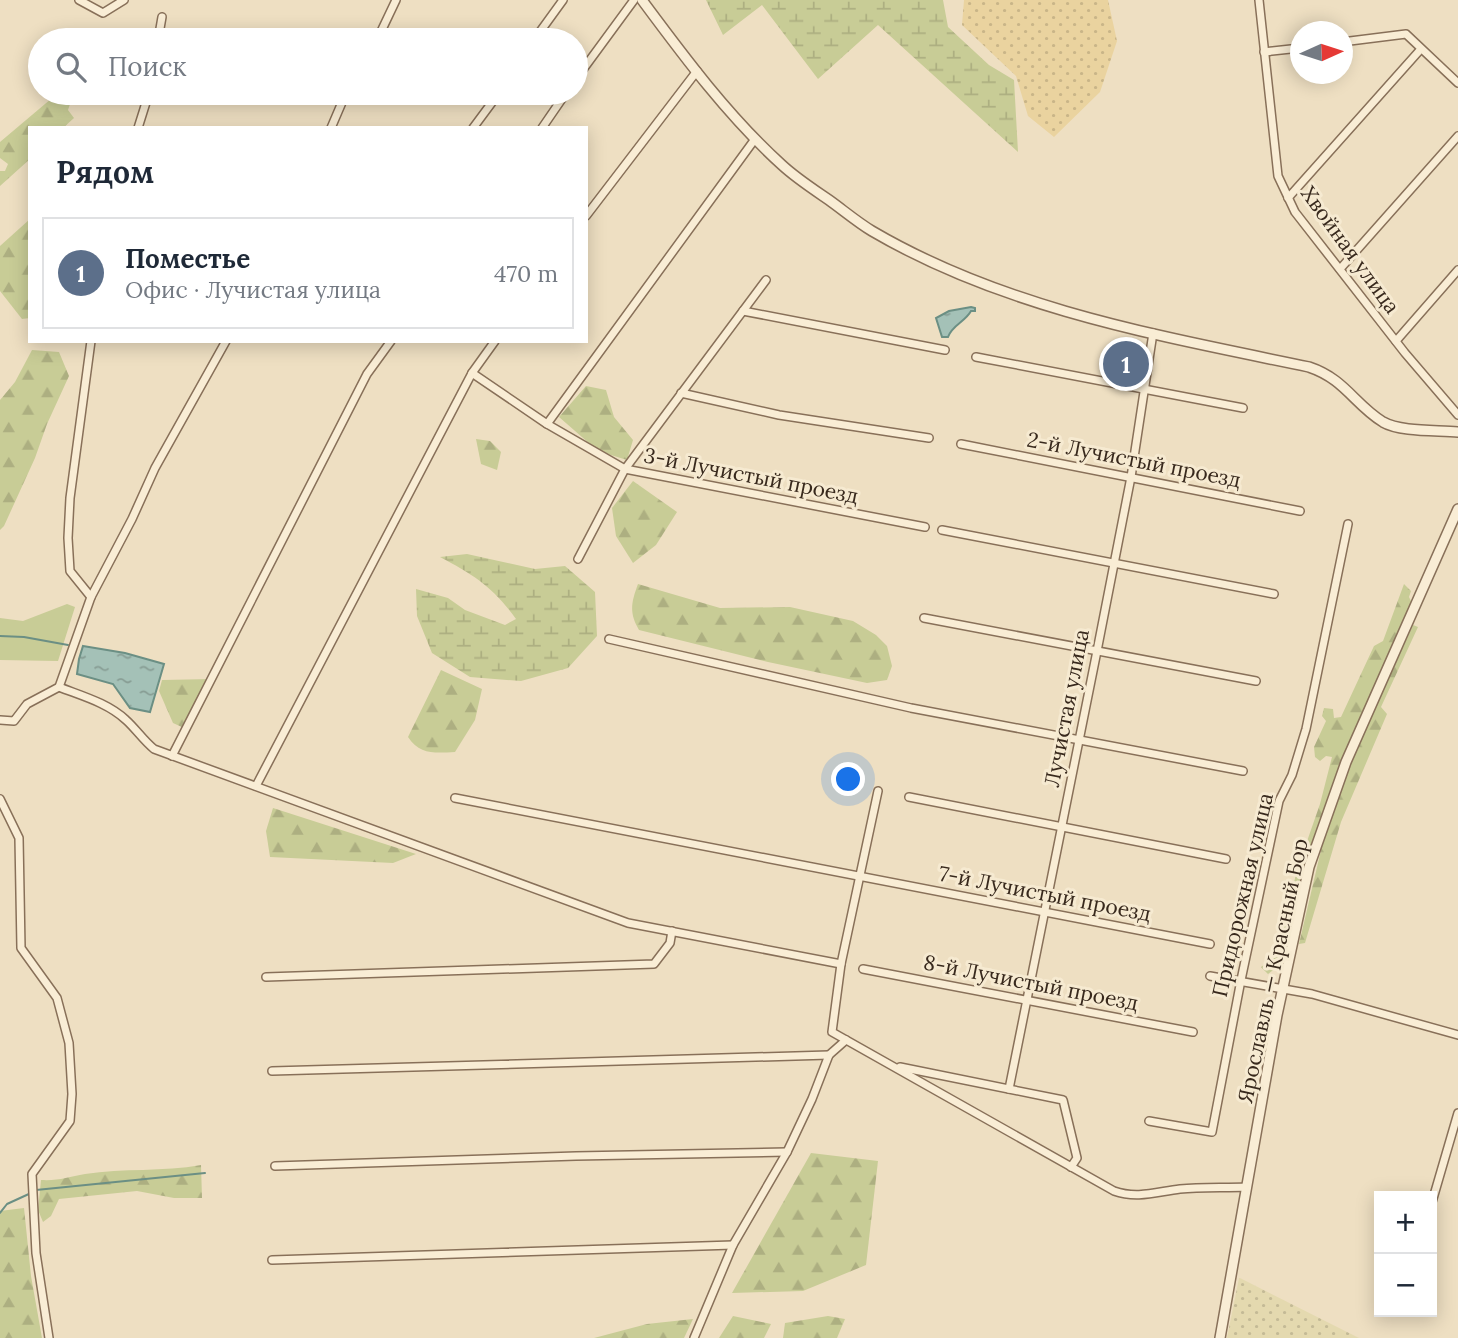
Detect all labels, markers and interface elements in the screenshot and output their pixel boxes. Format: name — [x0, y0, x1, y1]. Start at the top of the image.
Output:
north arrow — [1290, 21, 1353, 84]
search box — [28, 28, 588, 105]
icon: search — [52, 48, 90, 86]
text: Поиск — [108, 50, 187, 83]
text: Рядом — [56, 153, 154, 191]
street label: Хвойная улица — [1295, 181, 1406, 319]
text: Поместье — [125, 242, 250, 275]
text: 1 — [76, 259, 86, 288]
text: 470 m — [494, 259, 558, 288]
text: Офис · Лучистая улица — [125, 275, 381, 304]
pin: 1 — [1103, 338, 1149, 390]
street label: 2-й Лучистый проезд — [1025, 426, 1243, 493]
street label: 3-й Лучистый проезд — [642, 441, 861, 510]
street label: Лучистая улица — [1038, 627, 1095, 789]
your location — [831, 762, 865, 796]
street label: Придорожная улица — [1206, 790, 1279, 1000]
street label: Ярославль — Красный Бор — [1231, 836, 1314, 1106]
street label: 7-й Лучистый проезд — [937, 860, 1153, 927]
street label: 8-й Лучистый проезд — [921, 948, 1141, 1017]
map controls — [1374, 1191, 1437, 1317]
button: + — [1374, 1191, 1437, 1254]
button: − — [1374, 1254, 1437, 1317]

